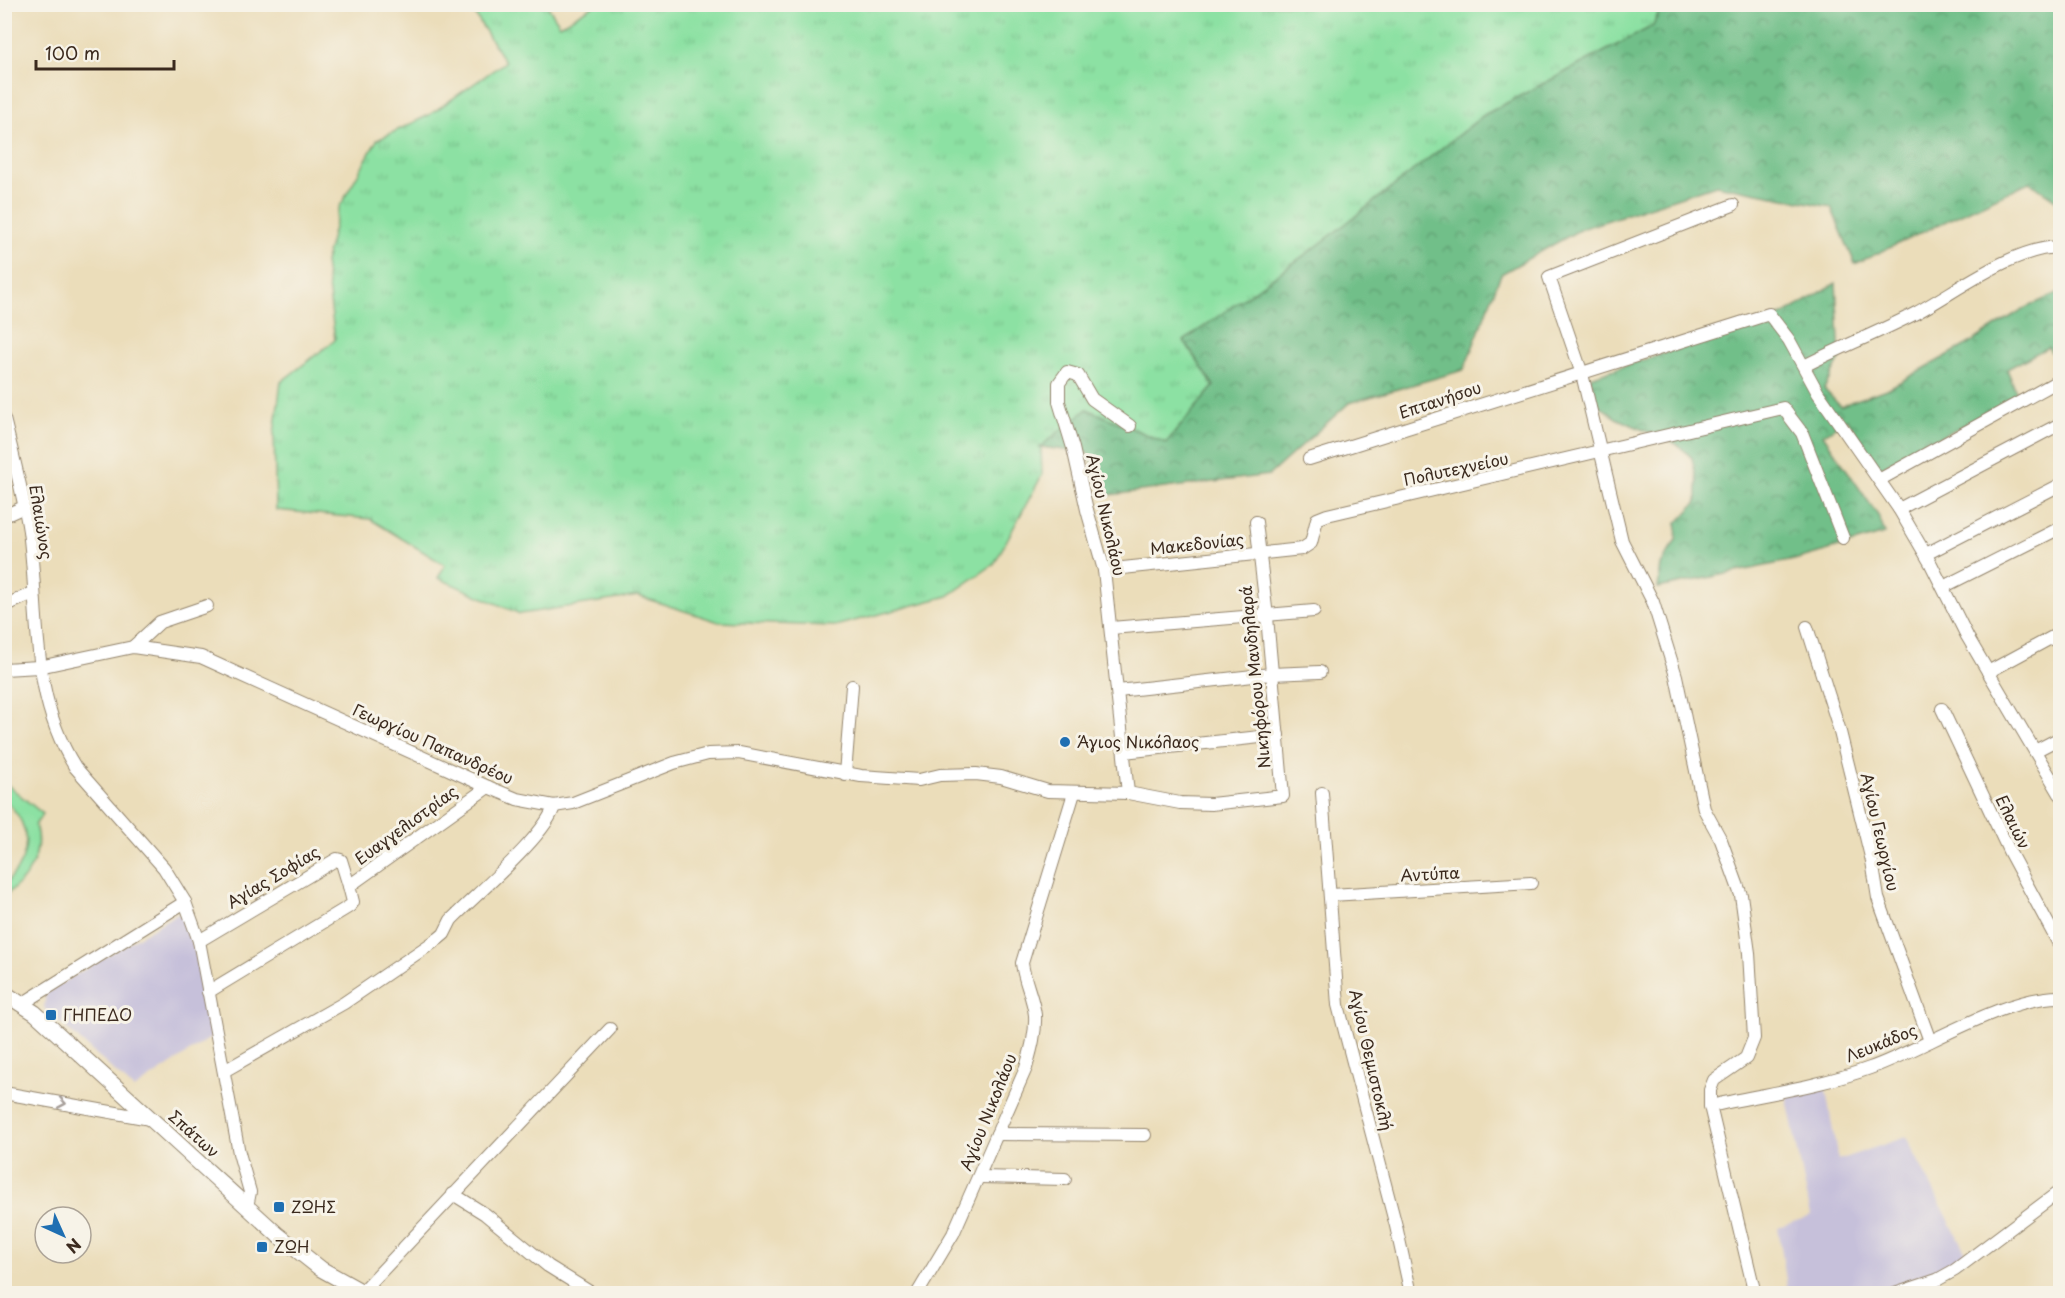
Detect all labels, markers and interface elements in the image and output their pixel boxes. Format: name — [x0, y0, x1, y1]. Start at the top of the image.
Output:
scale bar — [36, 33, 174, 71]
text: 100 m — [45, 39, 100, 66]
street label: Επτανήσου — [1395, 374, 1484, 424]
street label: Πολυτεχνείου — [1401, 445, 1510, 491]
street label: Αγίου Νικολάου — [1081, 451, 1133, 578]
street label: Ελαιώνος — [24, 483, 60, 561]
street label: Μακεδονίας — [1149, 526, 1245, 560]
street label: Νικηφόρου Μανδηλαρά — [1232, 585, 1276, 770]
street label: Γεωργίου Παπανδρέου — [349, 697, 518, 789]
place label: Άγιος Νικόλαος — [1077, 729, 1199, 753]
marker: Άγιος Νικόλαος — [1058, 735, 1072, 749]
street label: Αγίου Γεωργίου — [1856, 770, 1906, 893]
street label: Ευαγγελιστρίας — [349, 779, 462, 870]
street label: Ελαιών — [1990, 790, 2037, 853]
street label: Αγίας Σοφίας — [221, 839, 324, 913]
street label: Αντύπα — [1400, 859, 1461, 887]
street label: Αγίου Θεμιστοκλή — [1344, 987, 1400, 1133]
place label: ΓΗΠΕΔΟ — [63, 1002, 132, 1026]
marker: ΓΗΠΕΔΟ — [44, 1008, 58, 1022]
street label: Λευκάδος — [1841, 1017, 1920, 1067]
street label: Αγίου Νικολάου — [953, 1049, 1022, 1174]
one-way arrow — [57, 1097, 67, 1109]
street label: Σπάτων — [164, 1104, 225, 1163]
place label: ΖΩΗΣ — [291, 1194, 336, 1218]
marker: ΖΩΗΣ — [272, 1200, 286, 1214]
north arrow — [33, 1205, 93, 1265]
text: N — [61, 1233, 87, 1259]
place label: ΖΩΗ — [274, 1234, 310, 1258]
marker: ΖΩΗ — [255, 1240, 269, 1254]

